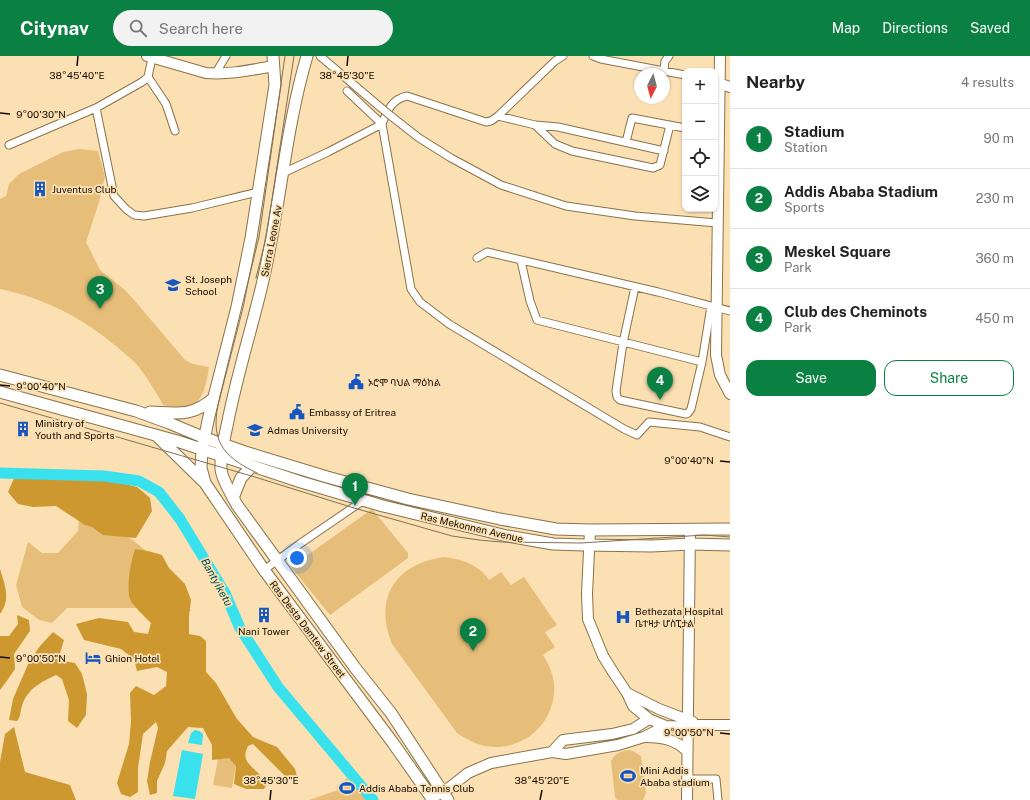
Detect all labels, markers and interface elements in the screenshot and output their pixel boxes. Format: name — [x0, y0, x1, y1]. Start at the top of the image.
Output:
search box — [113, 10, 393, 46]
text: Citynav — [20, 17, 89, 39]
icon: search — [127, 17, 149, 39]
text: Search here — [159, 20, 243, 37]
text: Map — [832, 20, 860, 36]
text: Directions — [882, 20, 948, 36]
text: Saved — [970, 20, 1010, 36]
north arrow — [634, 68, 670, 104]
map controls — [682, 68, 718, 212]
button: + — [682, 68, 718, 104]
text: 38°45'40"E — [49, 69, 105, 81]
text: 38°45'30"E — [319, 69, 375, 81]
text: Nearby — [746, 72, 805, 92]
text: 4 results — [961, 75, 1014, 90]
button: − — [682, 104, 718, 140]
text: 9°00'30"N — [16, 108, 66, 120]
text: Stadium — [784, 123, 844, 140]
text: 1 — [756, 131, 762, 146]
text: 90 m — [984, 131, 1014, 146]
button: locate — [682, 140, 718, 176]
text: Station — [784, 140, 828, 155]
button: layers — [682, 176, 718, 212]
building icon: Juventus Club — [31, 180, 49, 198]
place label: Juventus Club — [52, 183, 117, 195]
text: Addis Ababa Stadium — [784, 183, 938, 200]
text: 2 — [755, 191, 763, 206]
text: 230 m — [976, 191, 1014, 206]
text: Sports — [784, 200, 824, 215]
street label: Sierra Leone Av — [258, 204, 284, 278]
text: Meskel Square — [784, 243, 891, 260]
text: 3 — [755, 251, 763, 266]
text: 360 m — [976, 251, 1014, 266]
text: Park — [784, 260, 812, 275]
place label: St. Joseph School — [185, 273, 232, 297]
pin: 3 — [87, 276, 113, 309]
school or university icon: St. Joseph School — [164, 276, 182, 294]
text: Club des Cheminots — [784, 303, 927, 320]
text: 4 — [755, 311, 763, 326]
text: 450 m — [975, 311, 1014, 326]
text: Park — [784, 320, 812, 335]
button: Save — [746, 360, 876, 396]
button: Share — [884, 360, 1014, 396]
pin: 4 — [647, 367, 673, 400]
public building icon: ኦሮሞ ባህል ማዕከል — [347, 373, 365, 391]
place label: ኦሮሞ ባህል ማዕከል — [368, 376, 441, 388]
text: 9°00'40"N — [16, 380, 66, 392]
public building icon: Embassy of Eritrea — [288, 403, 306, 421]
place label: Embassy of Eritrea — [309, 406, 396, 418]
place label: Ministry of Youth and Sports — [35, 417, 115, 441]
building icon: Ministry of Youth and Sports — [14, 420, 32, 438]
school or university icon: Admas University — [246, 421, 264, 439]
place label: Admas University — [267, 424, 349, 436]
text: 9°00'40"N — [664, 454, 714, 466]
pin: 1 — [342, 473, 368, 506]
street label: Ras Mekonnen Avenue — [420, 509, 525, 545]
your location — [287, 548, 307, 568]
water label: Bantyiketu — [199, 556, 235, 608]
street label: Ras Desta Damtew Street — [268, 578, 349, 680]
place label: Bethezata Hospital ቤተዛታ ሆስፒታል — [635, 605, 724, 629]
building icon: Nani Tower — [255, 606, 273, 624]
hospital icon: Bethezata Hospital ቤተዛታ ሆስፒታል — [614, 608, 632, 626]
pin: 2 — [460, 618, 486, 651]
place label: Nani Tower — [238, 625, 290, 637]
hotel icon: Ghion Hotel — [84, 649, 102, 667]
text: 9°00'50"N — [16, 652, 66, 664]
place label: Ghion Hotel — [105, 652, 160, 664]
text: 9°00'50"N — [664, 726, 714, 738]
place label: Mini Addis Ababa stadium — [640, 764, 710, 788]
sports icon: Mini Addis Ababa stadium — [619, 767, 637, 785]
text: 38°45'30"E — [243, 774, 299, 786]
text: 38°45'20"E — [515, 774, 569, 786]
sports icon: Addis Ababa Tennis Club — [338, 779, 356, 797]
place label: Addis Ababa Tennis Club — [359, 782, 474, 794]

